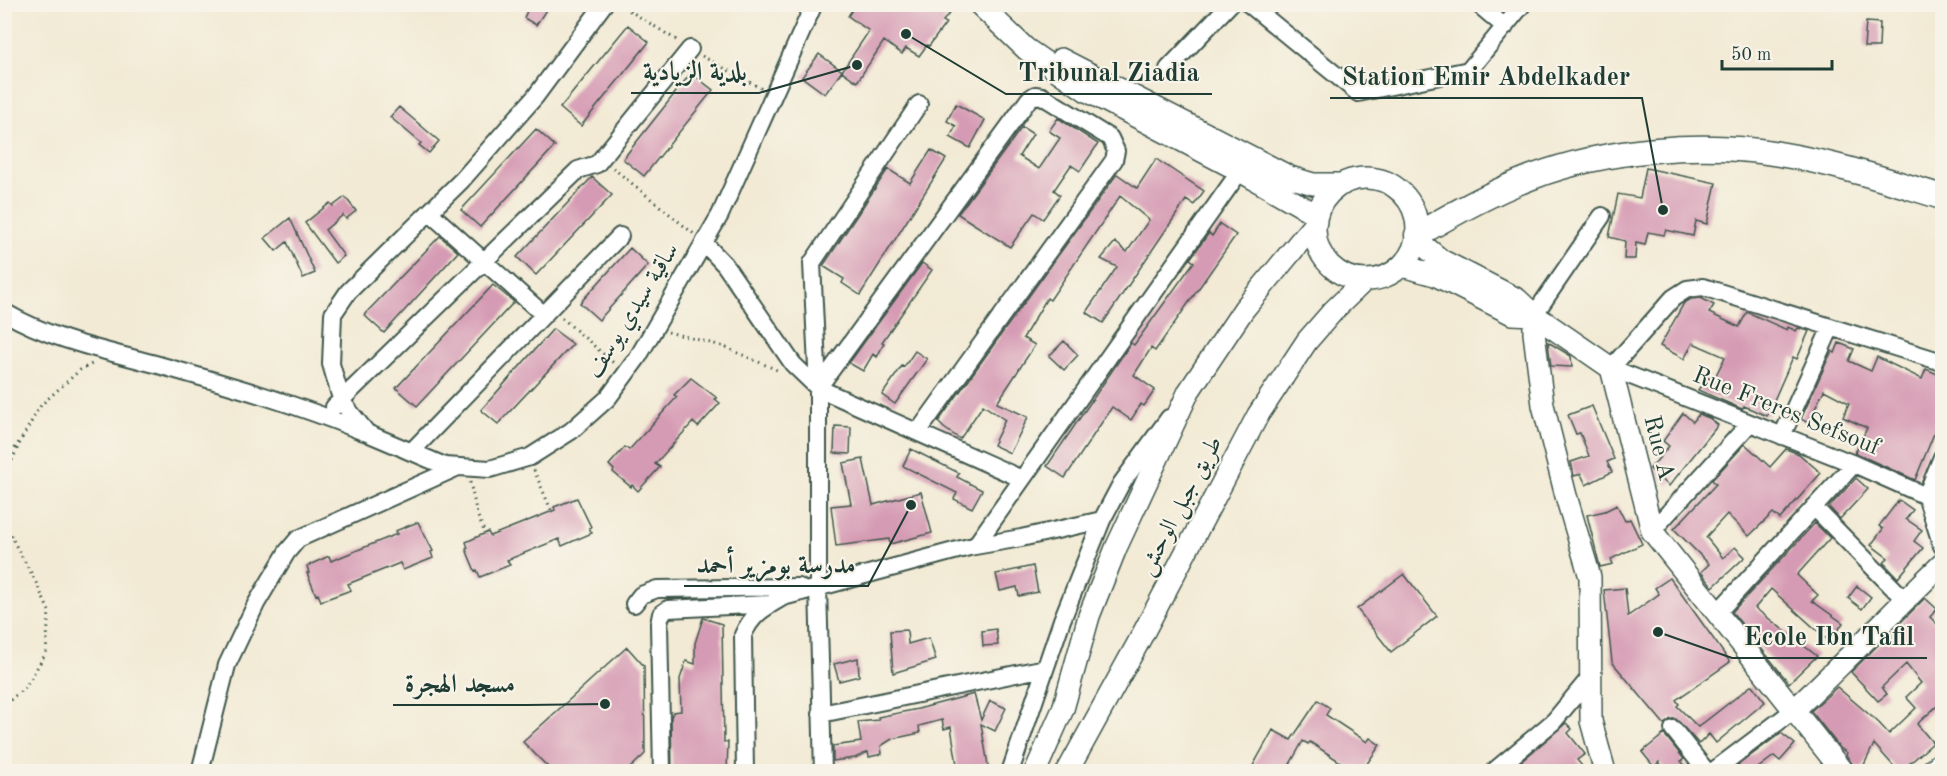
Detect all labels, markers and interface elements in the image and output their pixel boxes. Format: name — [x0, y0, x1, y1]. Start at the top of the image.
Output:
scale bar — [1722, 33, 1832, 71]
text: 50 m — [1731, 46, 1771, 64]
callout: بلدية الزيادية — [631, 49, 759, 93]
callout: Tribunal Ziadia — [1006, 50, 1212, 94]
callout: Station Emir Abdelkader — [1330, 54, 1642, 98]
text: بلدية الزيادية — [643, 59, 747, 87]
text: Tribunal Ziadia — [1018, 61, 1200, 87]
text: Station Emir Abdelkader — [1342, 65, 1630, 91]
street label: ساقية سيدي يوسف — [582, 239, 688, 385]
street label: Rue Freres Sefsouf — [1689, 363, 1884, 461]
street label: Rue A — [1638, 413, 1678, 483]
street label: طريق جبل الوحش — [1134, 433, 1230, 581]
callout: مدرسة بومزير أحمد — [684, 542, 868, 586]
text: مدرسة بومزير أحمد — [696, 546, 856, 583]
callout: Ecole Ibn Tafil — [1732, 614, 1927, 658]
text: Ecole Ibn Tafil — [1744, 625, 1914, 651]
callout: مسجد الهجرة — [393, 661, 527, 705]
text: مسجد الهجرة — [405, 672, 515, 700]

